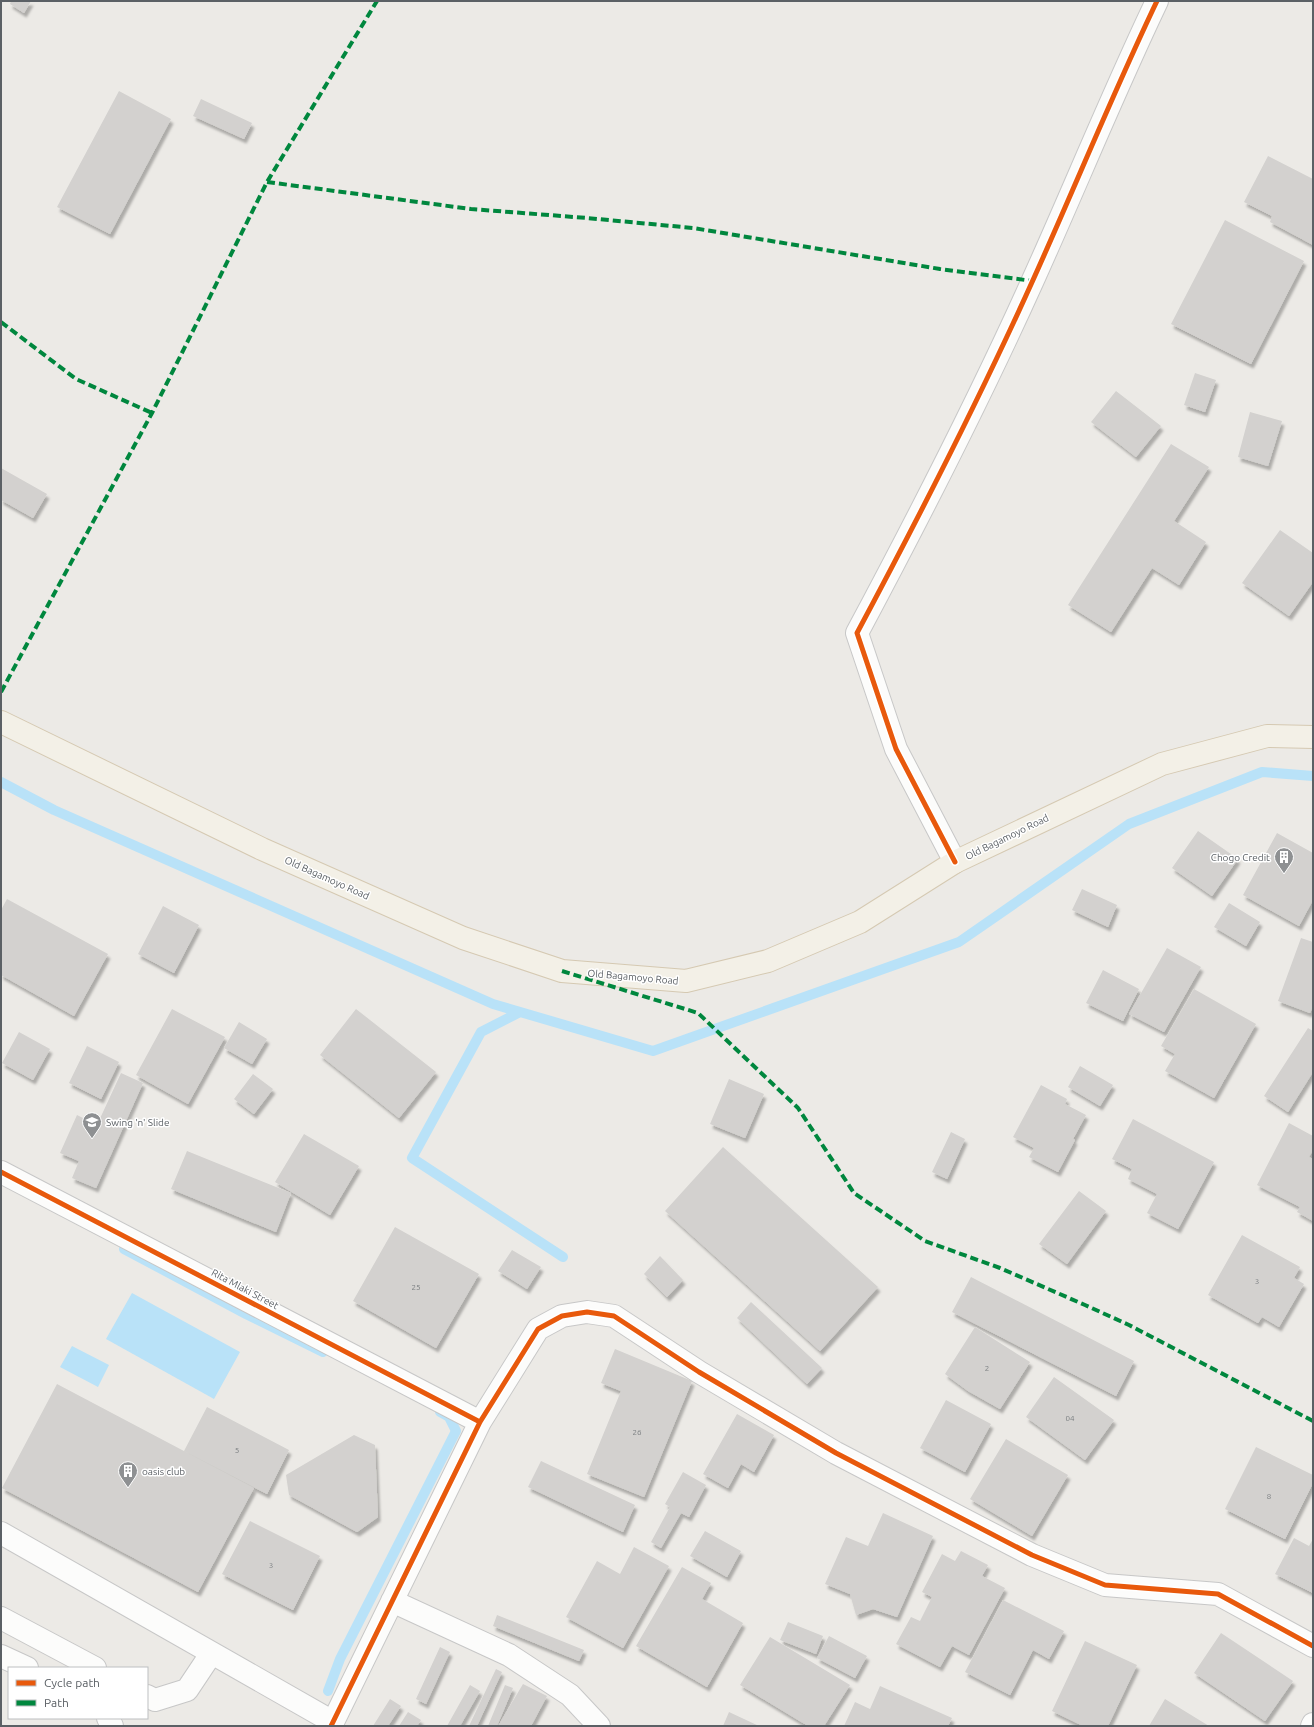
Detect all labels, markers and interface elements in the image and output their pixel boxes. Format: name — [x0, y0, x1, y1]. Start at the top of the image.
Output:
street label: Old Bagamoyo Road — [964, 812, 1051, 862]
building icon: Chogo Credit — [1273, 846, 1295, 874]
place label: Chogo Credit — [1211, 852, 1270, 863]
street label: Old Bagamoyo Road — [283, 854, 371, 902]
street label: Old Bagamoyo Road — [587, 968, 679, 986]
school or university icon: Swing 'n' Slide — [81, 1111, 103, 1139]
place label: Swing 'n' Slide — [106, 1117, 169, 1128]
street label: Rita Mlaki Street — [210, 1267, 280, 1311]
house number: 3 — [1255, 1277, 1259, 1286]
house number: 25 — [411, 1283, 421, 1292]
house number: 2 — [985, 1364, 989, 1373]
house number: 04 — [1065, 1414, 1075, 1423]
house number: 26 — [632, 1428, 642, 1437]
house number: 5 — [235, 1446, 239, 1455]
building icon: oasis club — [117, 1460, 139, 1488]
place label: oasis club — [142, 1466, 185, 1477]
house number: 8 — [1267, 1492, 1272, 1501]
house number: 3 — [269, 1561, 273, 1570]
legend — [8, 1667, 148, 1719]
text: Cycle path — [44, 1676, 100, 1689]
text: Path — [44, 1696, 69, 1709]

